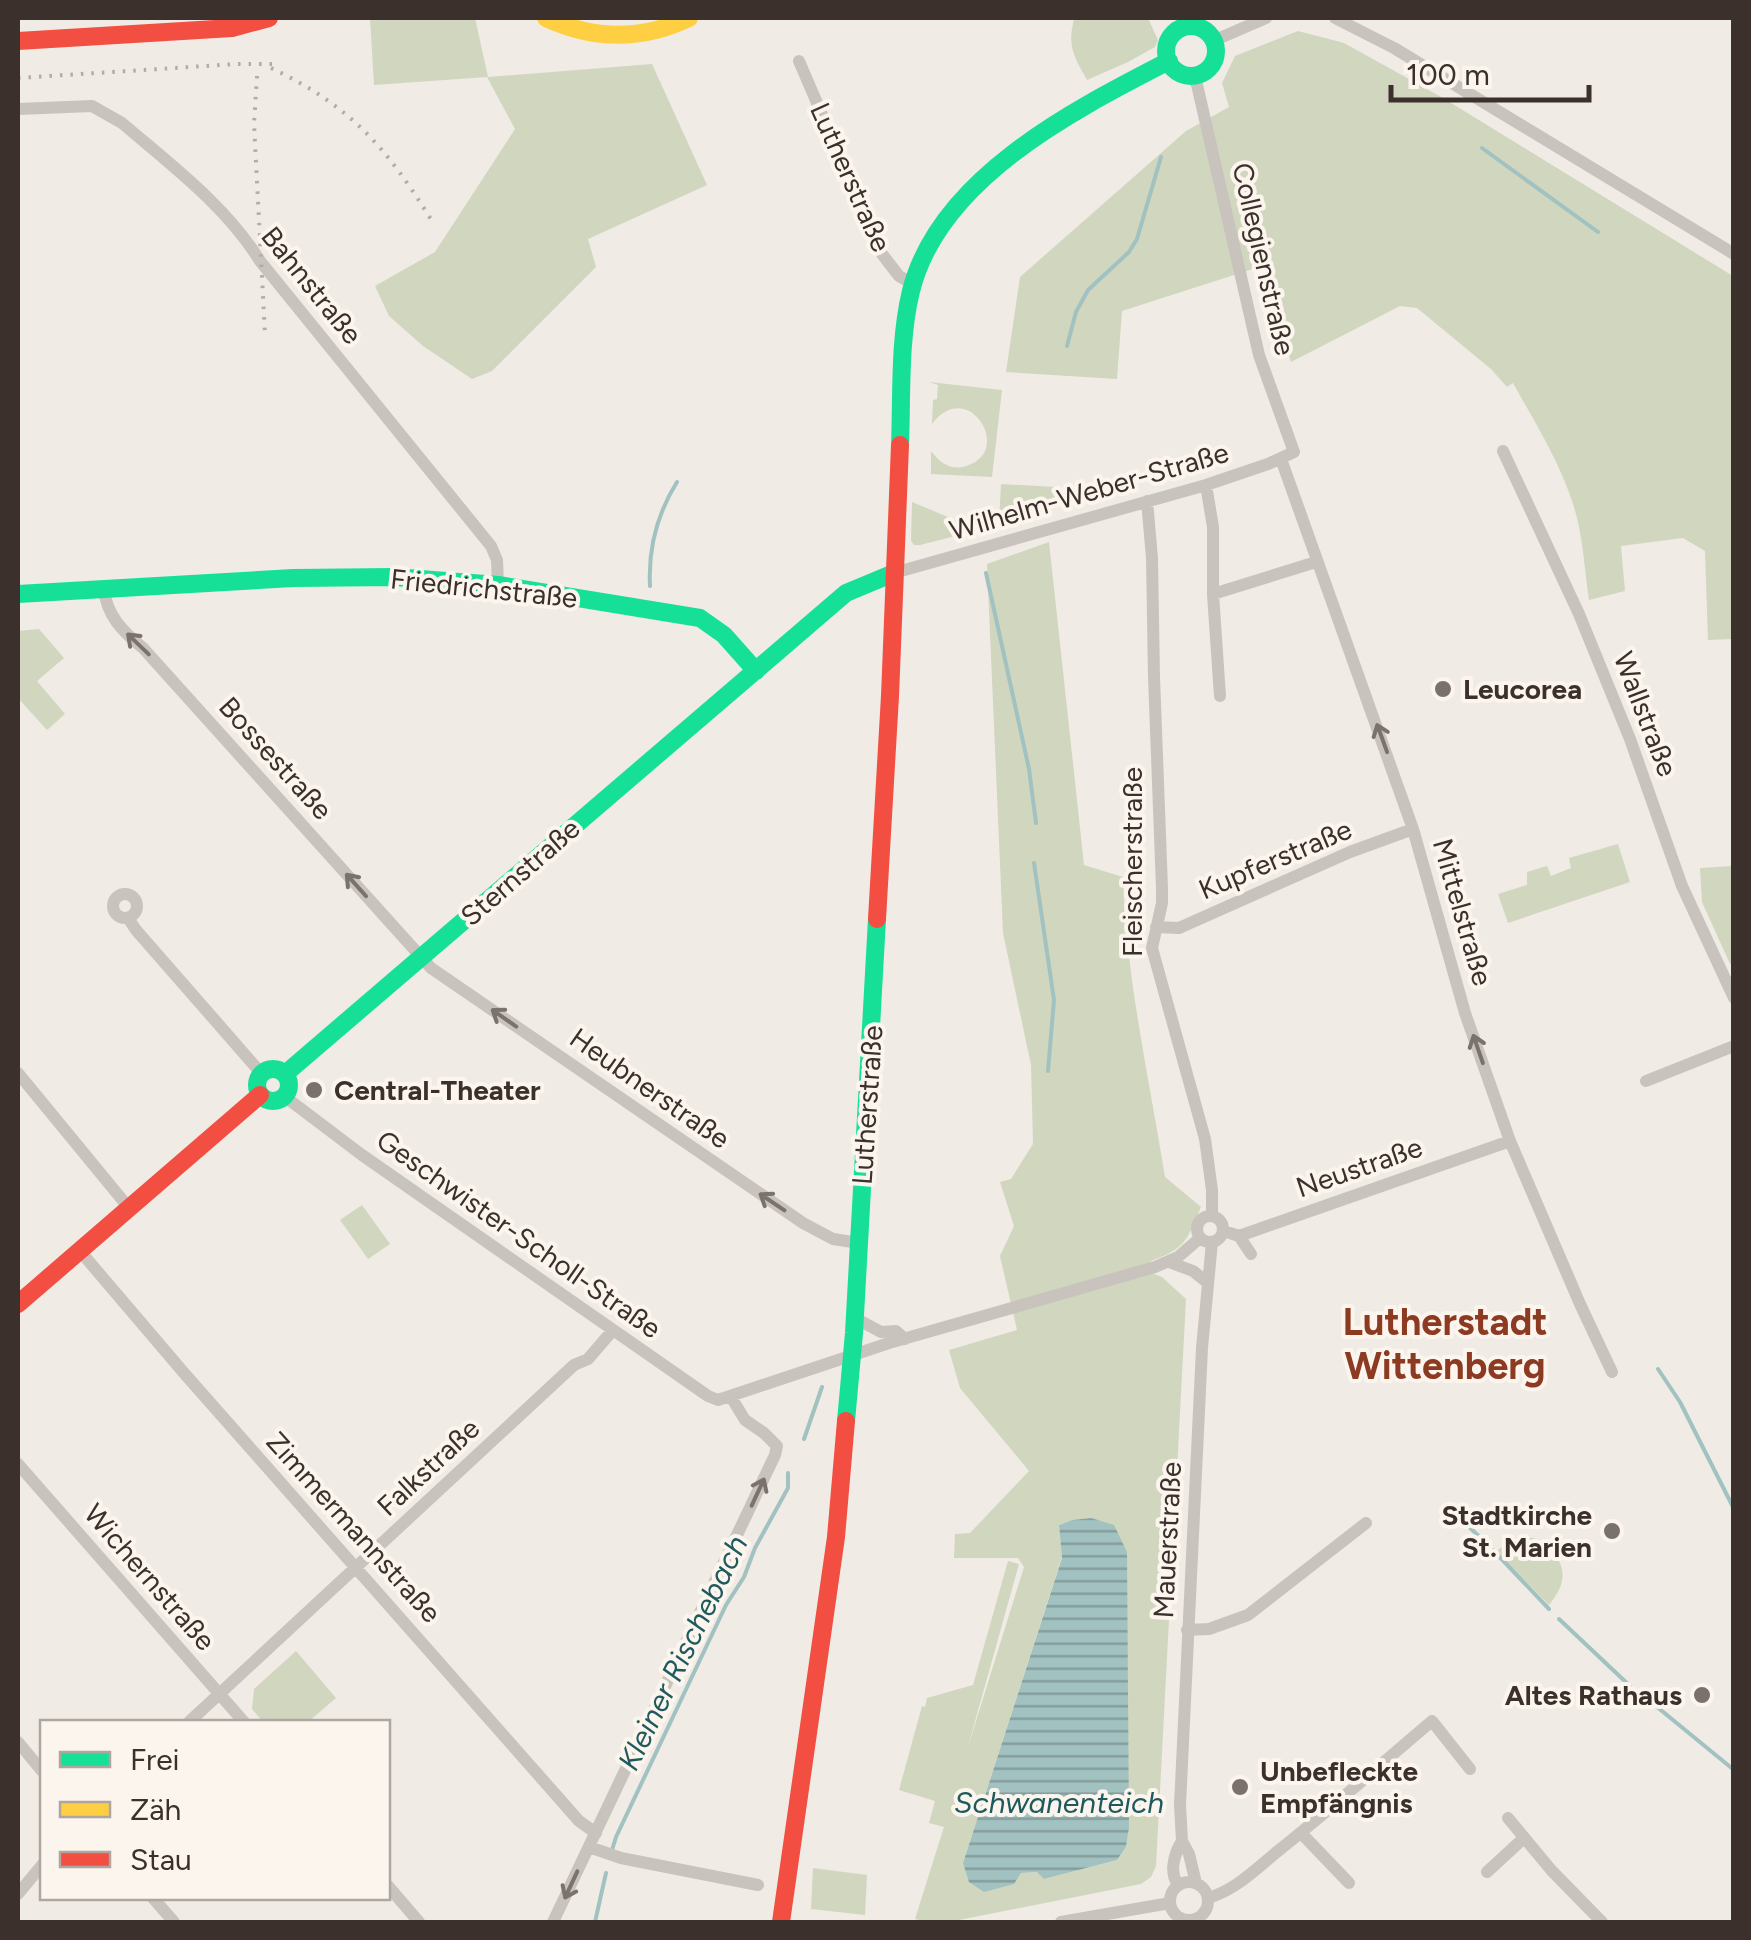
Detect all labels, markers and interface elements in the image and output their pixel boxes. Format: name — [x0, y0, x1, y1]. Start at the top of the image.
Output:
scale bar — [1391, 40, 1588, 102]
text: 100 m — [1406, 56, 1490, 93]
street label: Lutherstraße — [803, 97, 899, 257]
street label: Collegienstraße — [1225, 160, 1303, 358]
street label: Bahnstraße — [254, 219, 370, 351]
street label: Wilhelm-Weber-Straße — [946, 435, 1232, 547]
street label: Friedrichstraße — [389, 561, 579, 615]
one-way arrow — [126, 632, 150, 656]
street label: Wallstraße — [1607, 647, 1685, 781]
place label: Leucorea — [1463, 672, 1582, 706]
marker: Leucorea — [1432, 678, 1454, 700]
street label: Bossestraße — [212, 690, 340, 826]
one-way arrow — [1372, 724, 1390, 755]
street label: Fleischerstraße — [1115, 767, 1149, 957]
street label: Sternstraße — [454, 811, 586, 933]
street label: Kupferstraße — [1193, 812, 1357, 906]
street label: Mittelstraße — [1426, 835, 1500, 989]
one-way arrow — [344, 873, 367, 898]
one-way arrow — [491, 1008, 519, 1029]
street label: Heubnerstraße — [564, 1020, 736, 1156]
street label: Lutherstraße — [844, 1024, 890, 1186]
one-way arrow — [1468, 1034, 1486, 1065]
place label: Central-Theater — [334, 1073, 541, 1107]
marker: Central-Theater — [303, 1079, 325, 1101]
street label: Geschwister-Scholl-Straße — [370, 1123, 668, 1345]
street label: Neustraße — [1292, 1130, 1426, 1204]
one-way arrow — [759, 1192, 787, 1213]
district label: Lutherstadt Wittenberg — [1342, 1299, 1548, 1389]
street label: Falkstraße — [370, 1411, 486, 1523]
street label: Zimmermannstraße — [260, 1425, 448, 1629]
street label: Mauerstraße — [1146, 1461, 1188, 1619]
one-way arrow — [749, 1477, 768, 1507]
street label: Wichernstraße — [77, 1497, 223, 1657]
place label: Stadtkirche St. Marien — [1441, 1498, 1592, 1564]
marker: Stadtkirche St. Marien — [1601, 1520, 1623, 1542]
water label: Kleiner Rischebach — [610, 1529, 755, 1776]
place label: Altes Rathaus — [1505, 1678, 1682, 1712]
marker: Altes Rathaus — [1691, 1684, 1713, 1706]
legend — [40, 1720, 390, 1900]
text: Frei — [130, 1741, 179, 1778]
place label: Unbefleckte Empfängnis — [1260, 1754, 1418, 1820]
marker: Unbefleckte Empfängnis — [1229, 1776, 1251, 1798]
water label: Schwanenteich — [954, 1784, 1164, 1821]
text: Zäh — [130, 1791, 181, 1828]
text: Stau — [130, 1841, 192, 1878]
one-way arrow — [561, 1869, 580, 1899]

